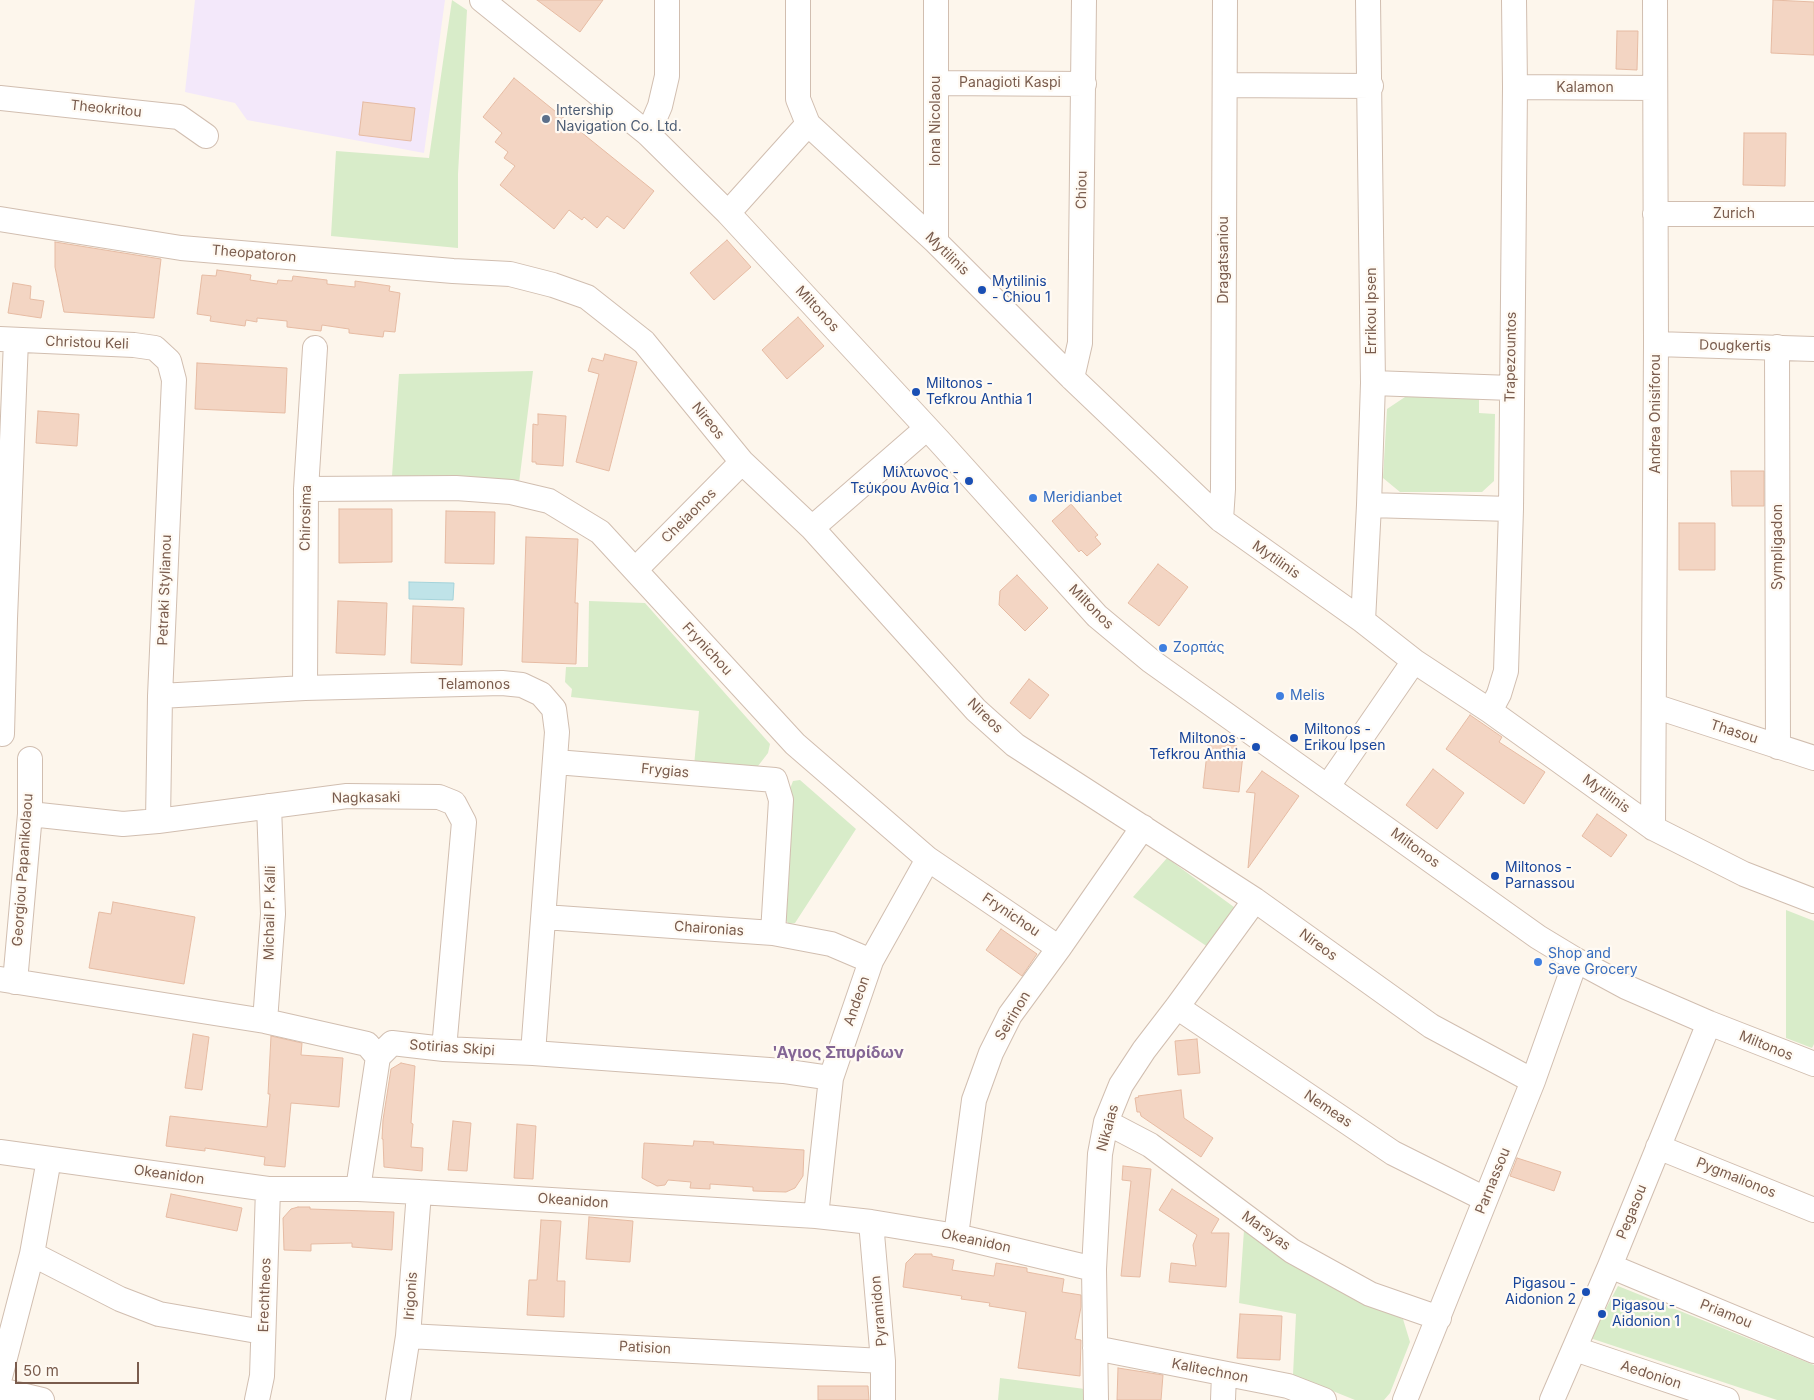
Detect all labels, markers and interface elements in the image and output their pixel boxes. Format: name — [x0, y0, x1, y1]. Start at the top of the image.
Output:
street label: Panagioti Kaspi — [959, 75, 1061, 91]
street label: Iona Nicolaou — [928, 76, 944, 166]
street label: Kalamon — [1556, 80, 1614, 96]
street label: Theokritou — [70, 97, 142, 121]
place label: Intership Navigation Co. Ltd. — [556, 103, 682, 136]
marker: Intership Navigation Co. Ltd. — [540, 113, 552, 125]
street label: Chiou — [1073, 171, 1091, 209]
street label: Zurich — [1713, 206, 1755, 222]
street label: Dragatsaniou — [1216, 216, 1232, 304]
street label: Mytilinis — [922, 229, 972, 279]
street label: Theopatoron — [211, 242, 297, 266]
street label: Errikou Ipsen — [1364, 268, 1380, 354]
place label: Mytilinis - Chiou 1 — [992, 274, 1051, 306]
street label: Miltonos — [792, 283, 842, 335]
marker: Mytilinis - Chiou 1 — [976, 284, 988, 296]
street label: Trapezountos — [1502, 312, 1520, 402]
street label: Christou Keli — [45, 333, 129, 353]
street label: Dougkertis — [1699, 337, 1771, 355]
street label: Andrea Onisiforou — [1648, 354, 1664, 474]
place label: Miltonos - Tefkrou Anthia 1 — [926, 376, 1032, 408]
marker: Miltonos - Tefkrou Anthia 1 — [910, 386, 922, 398]
street label: Nireos — [688, 399, 728, 443]
place label: Μίλτωνος - Τεύκρου Ανθία 1 — [850, 465, 959, 498]
marker: Μίλτωνος - Τεύκρου Ανθία 1 — [963, 475, 975, 487]
street label: Chirosima — [297, 485, 315, 551]
street label: Cheiaonos — [658, 485, 720, 547]
place label: Meridianbet — [1043, 490, 1122, 506]
marker: Meridianbet — [1027, 492, 1039, 504]
street label: Sympligadon — [1770, 504, 1786, 590]
street label: Petraki Stylianou — [155, 534, 175, 646]
street label: Mytilinis — [1249, 537, 1303, 583]
street label: Miltonos — [1065, 581, 1117, 633]
street label: Frynichou — [678, 619, 736, 679]
place label: Ζορπάς — [1173, 640, 1224, 656]
marker: Ζορπάς — [1157, 642, 1169, 654]
street label: Telamonos — [438, 677, 510, 693]
place label: Melis — [1290, 688, 1325, 704]
marker: Melis — [1274, 690, 1286, 702]
street label: Nireos — [964, 695, 1006, 737]
street label: Thasou — [1708, 716, 1760, 748]
place label: Miltonos - Erikou Ipsen — [1304, 722, 1385, 754]
place label: Miltonos - Tefkrou Anthia — [1149, 731, 1246, 764]
marker: Miltonos - Erikou Ipsen — [1288, 732, 1300, 744]
marker: Miltonos - Tefkrou Anthia — [1250, 741, 1262, 753]
street label: Frygias — [640, 761, 690, 781]
street label: Mytilinis — [1579, 771, 1633, 817]
street label: Nagkasaki — [331, 789, 401, 807]
street label: Georgiou Papanikolaou — [9, 793, 37, 947]
street label: Miltonos — [1387, 825, 1443, 871]
place label: Miltonos - Parnassou — [1505, 860, 1575, 892]
street label: Michail P. Kalli — [261, 865, 279, 961]
marker: Miltonos - Parnassou — [1489, 870, 1501, 882]
street label: Frynichou — [979, 890, 1043, 940]
street label: Chaironias — [673, 918, 745, 940]
street label: Nireos — [1296, 926, 1340, 964]
place label: Shop and Save Grocery — [1548, 946, 1638, 979]
marker: Shop and Save Grocery — [1532, 956, 1544, 968]
street label: Andeon — [841, 974, 873, 1028]
street label: Seirinon — [992, 988, 1034, 1044]
street label: Miltonos — [1737, 1028, 1795, 1064]
street label: Sotirias Skipi — [409, 1037, 495, 1059]
district label: 'Αγιος Σπυρίδων — [772, 1043, 904, 1063]
street label: Nemeas — [1301, 1087, 1355, 1131]
street label: Nikaias — [1094, 1103, 1122, 1153]
street label: Parnassou — [1472, 1145, 1514, 1217]
street label: Pygmalionos — [1694, 1154, 1778, 1202]
street label: Okeanidon — [133, 1162, 205, 1188]
street label: Pegasou — [1613, 1182, 1651, 1242]
street label: Okeanidon — [537, 1190, 609, 1212]
street label: Marsyas — [1238, 1208, 1294, 1254]
street label: Okeanidon — [939, 1225, 1013, 1257]
street label: Erechtheos — [255, 1257, 275, 1333]
street label: Irigonis — [401, 1271, 421, 1321]
street label: Pyramidon — [868, 1275, 890, 1347]
place label: Pigasou - Aidonion 2 — [1505, 1276, 1576, 1308]
marker: Pigasou - Aidonion 2 — [1580, 1286, 1592, 1298]
street label: Priamou — [1698, 1296, 1754, 1332]
place label: Pigasou - Aidonion 1 — [1612, 1298, 1680, 1330]
marker: Pigasou - Aidonion 1 — [1596, 1308, 1608, 1320]
street label: Patision — [618, 1338, 672, 1358]
scale bar — [18, 1352, 141, 1384]
street label: Kalitechnon — [1170, 1355, 1250, 1387]
street label: Aedonion — [1618, 1357, 1684, 1393]
text: 50 m — [23, 1361, 59, 1380]

